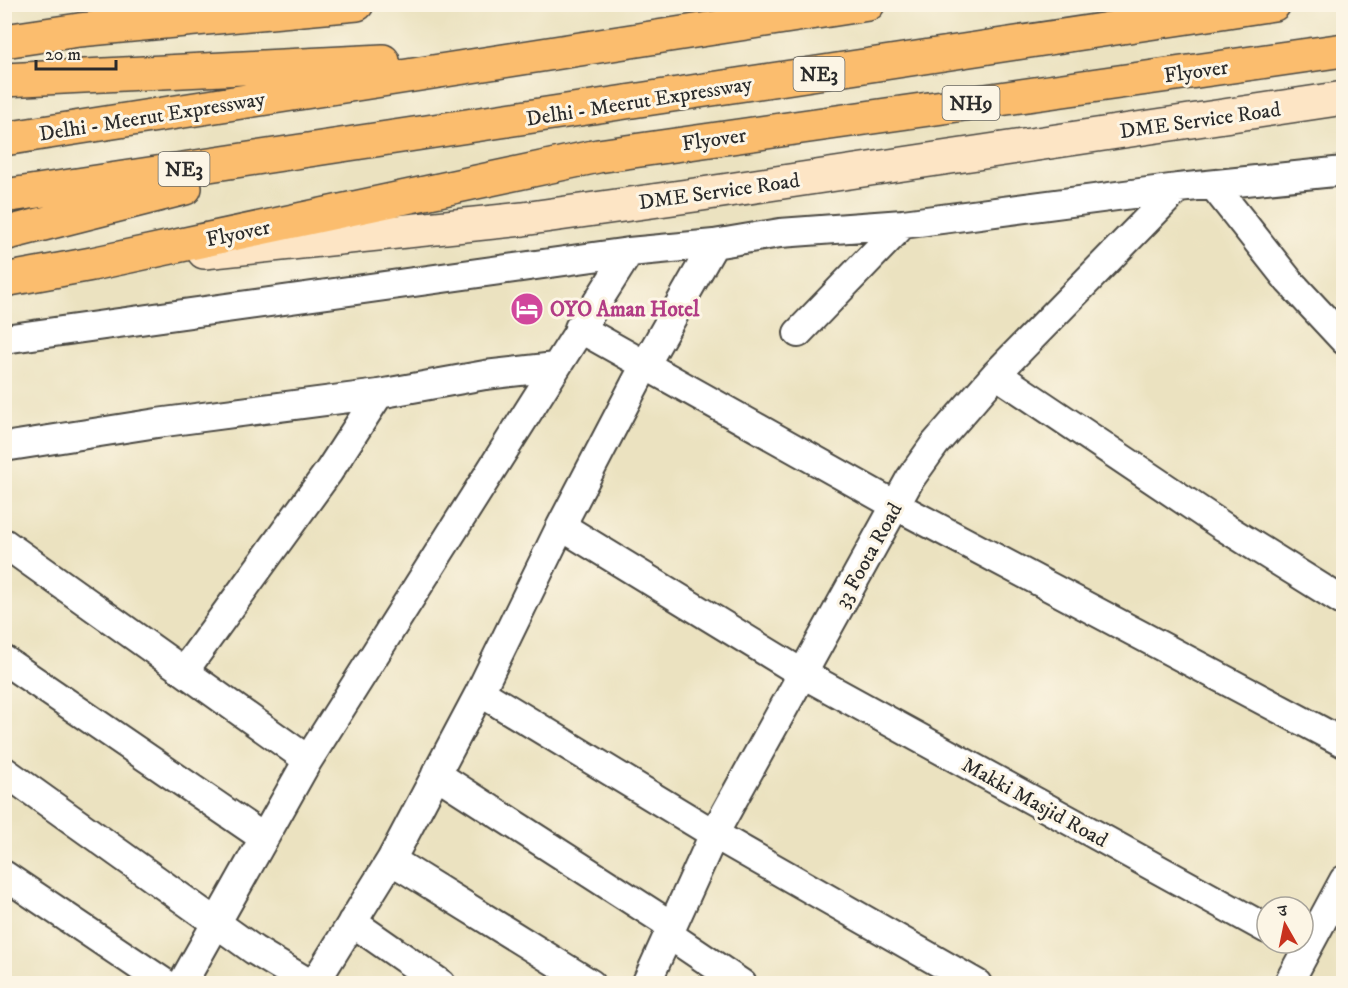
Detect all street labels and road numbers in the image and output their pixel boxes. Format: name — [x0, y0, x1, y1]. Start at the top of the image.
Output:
street label: Flyover — [1162, 55, 1230, 89]
road number: NE3 — [794, 57, 844, 91]
street label: Delhi - Meerut Expressway — [524, 71, 755, 133]
street label: Delhi - Meerut Expressway — [37, 86, 268, 148]
road number: NH9 — [942, 86, 1000, 120]
street label: DME Service Road — [1118, 97, 1283, 145]
street label: Flyover — [680, 123, 748, 157]
road number: NE3 — [158, 152, 210, 186]
street label: DME Service Road — [637, 168, 802, 216]
street label: Flyover — [204, 214, 273, 253]
street label: 33 Foota Road — [829, 498, 909, 613]
street label: Makki Masjid Road — [957, 752, 1112, 854]

